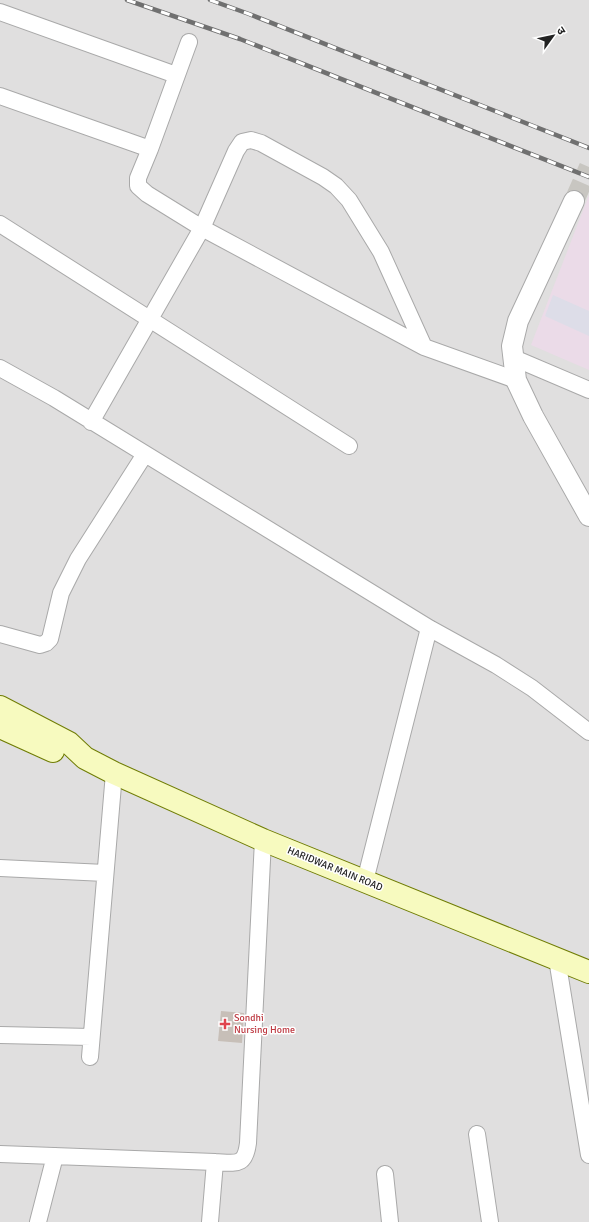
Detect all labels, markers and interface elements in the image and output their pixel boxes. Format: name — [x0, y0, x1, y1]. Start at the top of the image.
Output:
north arrow — [533, 16, 573, 56]
text: उ — [554, 25, 568, 38]
street label: HARIDWAR MAIN ROAD — [286, 844, 384, 894]
place label: Sondhi Nursing Home — [234, 1012, 295, 1036]
marker: Sondhi Nursing Home — [219, 1018, 231, 1030]

